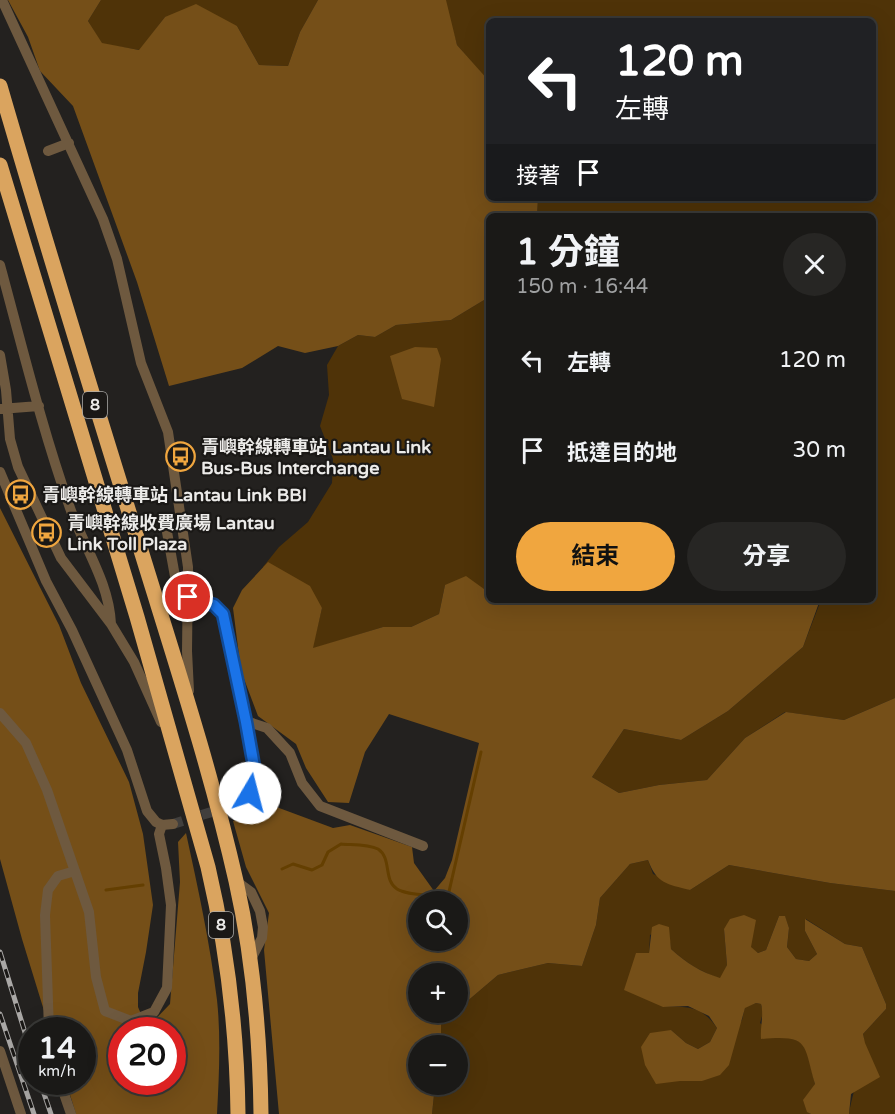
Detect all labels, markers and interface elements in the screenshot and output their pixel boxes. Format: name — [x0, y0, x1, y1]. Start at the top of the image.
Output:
text: 120 m — [615, 36, 744, 87]
icon: left — [516, 42, 594, 120]
text: 左轉 — [615, 93, 669, 126]
icon: arrive — [572, 156, 605, 189]
text: 接著 — [516, 163, 560, 189]
text: 1 分鐘 — [516, 231, 620, 274]
button: close — [783, 233, 846, 296]
text: 150 m · 16:44 — [516, 275, 648, 299]
icon: left — [516, 344, 549, 377]
text: 120 m — [779, 347, 846, 373]
text: 左轉 — [567, 350, 611, 376]
road number: 8 — [83, 392, 107, 418]
icon: arrive — [516, 434, 549, 467]
place label: 青嶼幹線轉車站 Lantau Link Bus-Bus Interchange — [201, 436, 431, 479]
text: 30 m — [792, 437, 846, 463]
text: 抵達目的地 — [567, 440, 677, 466]
bus stop icon: 青嶼幹線轉車站 Lantau Link Bus-Bus Interchange — [164, 441, 196, 473]
bus stop icon: 青嶼幹線轉車站 Lantau Link BBI — [5, 479, 37, 511]
place label: 青嶼幹線轉車站 Lantau Link BBI — [42, 484, 307, 506]
place label: 青嶼幹線收費廣場 Lantau Link Toll Plaza — [67, 512, 275, 555]
bus stop icon: 青嶼幹線收費廣場 Lantau Link Toll Plaza — [30, 517, 62, 549]
button: 結束 — [516, 522, 675, 591]
button: 分享 — [687, 522, 846, 591]
pin — [162, 571, 213, 622]
icon: arrive — [171, 580, 204, 613]
position arrow — [218, 761, 282, 825]
map controls — [408, 891, 468, 1095]
button: search — [408, 891, 468, 951]
road number: 8 — [209, 912, 233, 938]
button: + — [408, 963, 468, 1023]
speed limit sign: 20 — [108, 1017, 186, 1095]
text: 14 — [38, 1030, 76, 1067]
button: − — [408, 1035, 468, 1095]
text: km/h — [38, 1062, 76, 1080]

